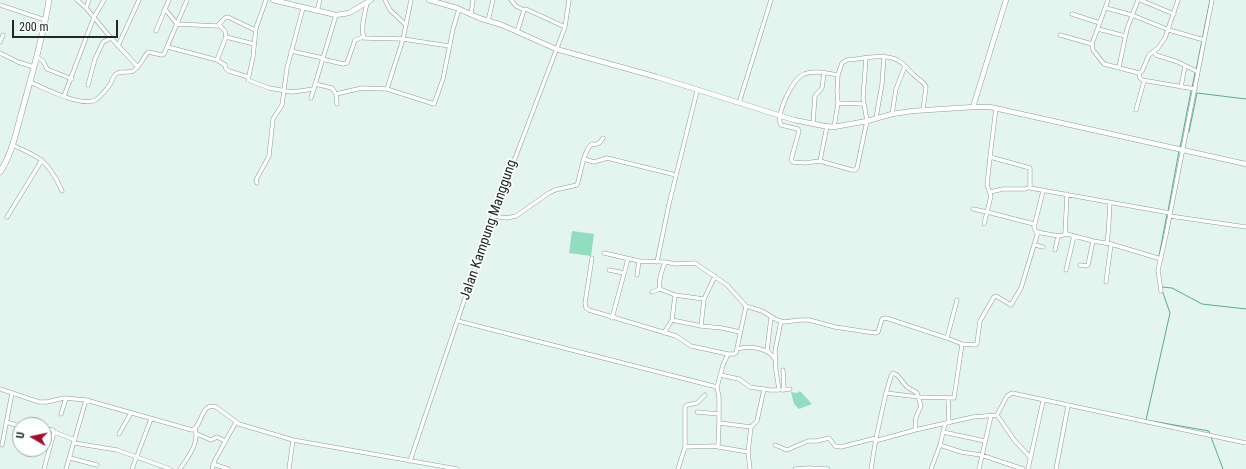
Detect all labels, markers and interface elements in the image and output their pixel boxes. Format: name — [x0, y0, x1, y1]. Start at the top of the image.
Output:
scale bar — [14, 12, 120, 38]
text: 200 m — [19, 20, 49, 34]
street label: Jalan Kampung Manggung — [457, 158, 521, 302]
north arrow — [12, 417, 52, 457]
text: U — [14, 431, 28, 439]

